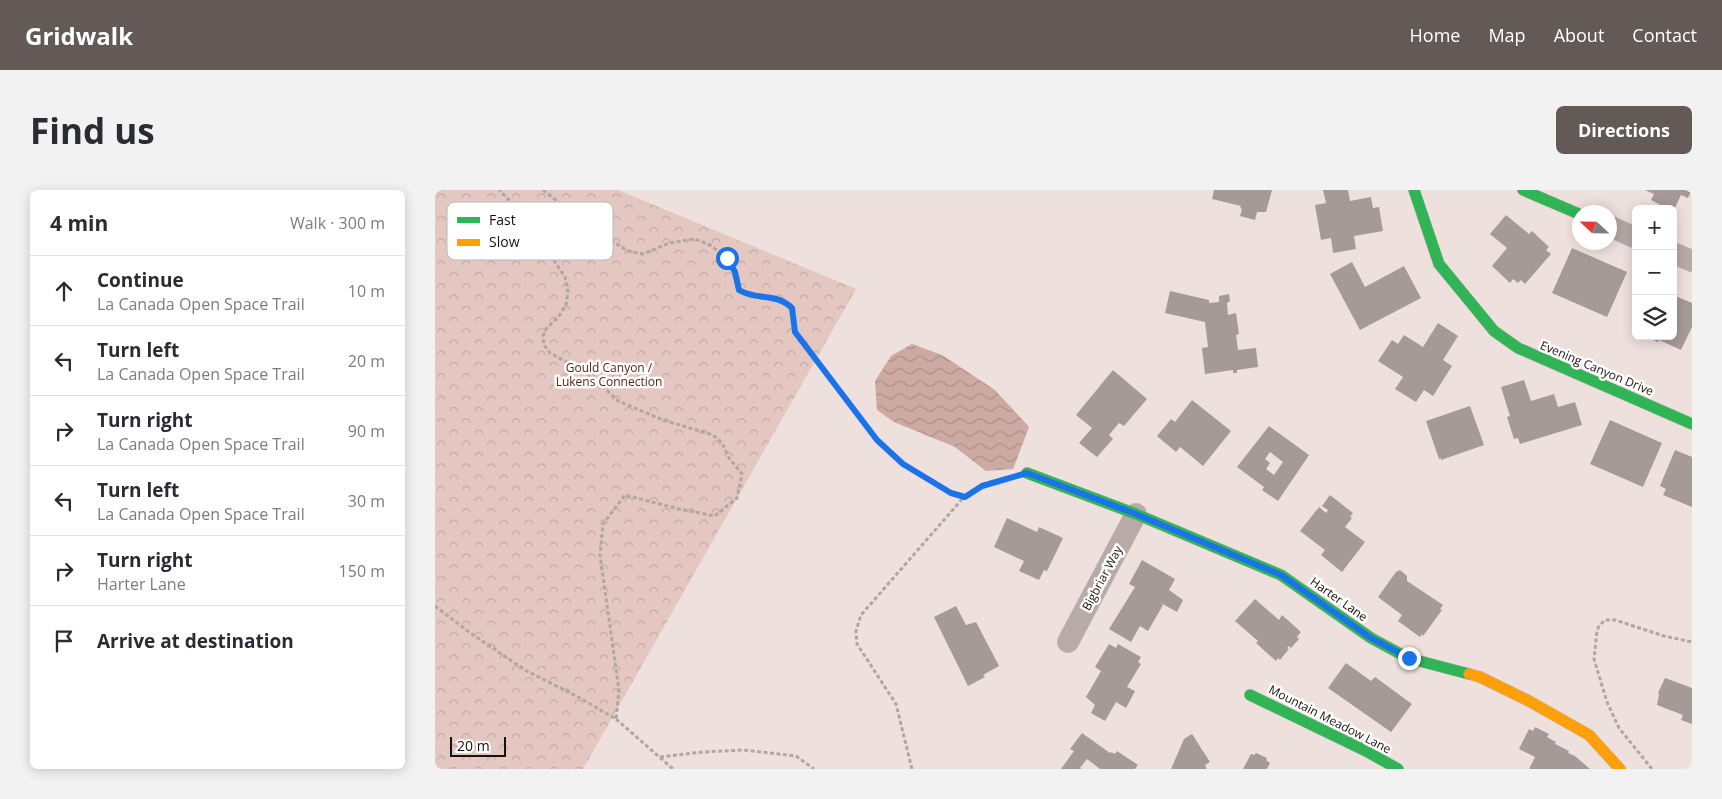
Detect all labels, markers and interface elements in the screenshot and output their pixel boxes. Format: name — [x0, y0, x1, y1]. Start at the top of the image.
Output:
text: Gridwalk — [25, 19, 133, 52]
text: Home — [1410, 23, 1460, 47]
text: Map — [1488, 23, 1526, 47]
text: About — [1554, 23, 1604, 47]
text: Contact — [1632, 23, 1697, 47]
button: Directions — [1556, 106, 1692, 154]
text: Find us — [30, 107, 155, 154]
legend — [447, 202, 613, 260]
north arrow — [1572, 205, 1617, 250]
map controls — [1632, 205, 1677, 340]
button: + — [1632, 205, 1677, 250]
text: 4 min — [50, 209, 108, 237]
text: Fast — [489, 210, 516, 229]
text: Walk · 300 m — [290, 212, 385, 234]
text: Slow — [489, 232, 520, 251]
route start — [716, 247, 739, 270]
button: − — [1632, 250, 1677, 295]
text: Continue — [97, 267, 184, 293]
icon: ahead — [50, 277, 78, 305]
text: 10 m — [348, 280, 385, 302]
text: La Canada Open Space Trail — [97, 293, 305, 315]
button: layers — [1632, 295, 1677, 340]
street label: Evening Canyon Drive — [1538, 336, 1656, 400]
text: Turn left — [97, 337, 179, 363]
icon: left — [50, 347, 78, 375]
text: 20 m — [348, 350, 385, 372]
park label: Gould Canyon / Lukens Connection — [556, 359, 662, 390]
text: La Canada Open Space Trail — [97, 363, 305, 385]
text: Turn right — [97, 407, 192, 433]
icon: right — [50, 417, 78, 445]
text: 90 m — [348, 420, 385, 442]
text: La Canada Open Space Trail — [97, 433, 305, 455]
text: Turn left — [97, 477, 179, 503]
icon: left — [50, 487, 78, 515]
text: 30 m — [348, 490, 385, 512]
text: La Canada Open Space Trail — [97, 503, 305, 525]
street label: Bigbriar Way — [1078, 542, 1127, 613]
text: Turn right — [97, 547, 192, 573]
icon: right — [50, 557, 78, 585]
text: 150 m — [339, 560, 385, 582]
text: Harter Lane — [97, 573, 186, 595]
street label: Harter Lane — [1307, 573, 1371, 625]
icon: arrive — [50, 627, 78, 655]
text: Arrive at destination — [97, 628, 294, 654]
route end — [1398, 647, 1421, 670]
street label: Mountain Meadow Lane — [1266, 681, 1394, 757]
scale bar — [450, 734, 506, 757]
text: 20 m — [457, 736, 490, 755]

